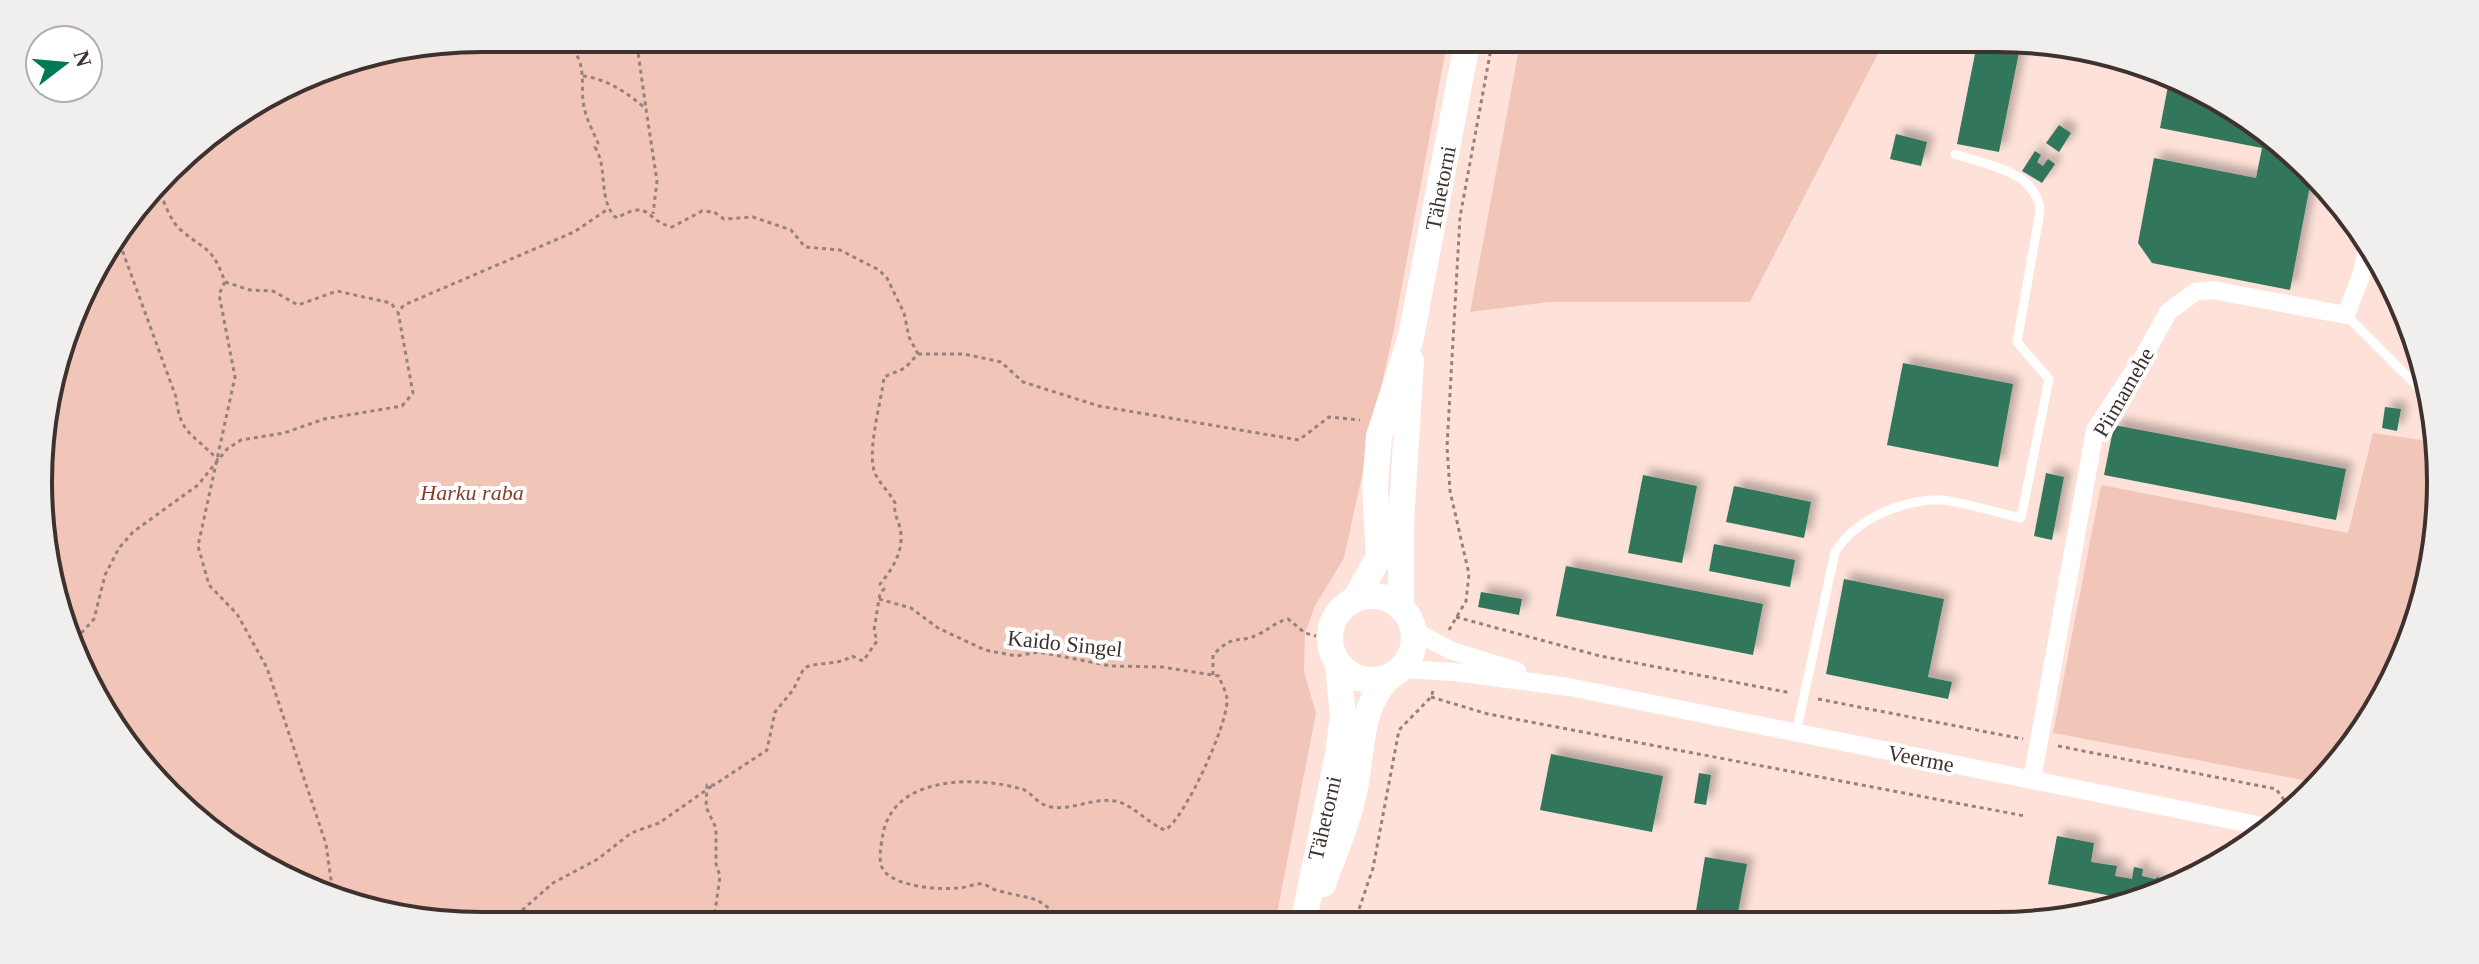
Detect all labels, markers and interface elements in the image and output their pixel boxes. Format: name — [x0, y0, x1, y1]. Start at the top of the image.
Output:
north arrow — [24, 24, 104, 104]
text: N — [69, 48, 97, 70]
street label: Tähetorni — [1420, 144, 1461, 232]
street label: Piimamehe — [2088, 343, 2159, 441]
park label: Harku raba — [419, 480, 524, 505]
street label: Kaido Singel — [1006, 625, 1124, 662]
street label: Veerme — [1886, 740, 1956, 777]
street label: Tähetorni — [1303, 774, 1346, 863]

